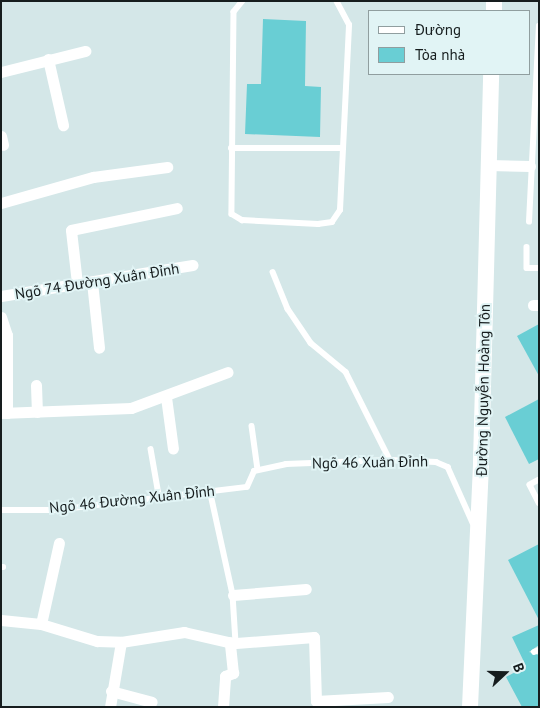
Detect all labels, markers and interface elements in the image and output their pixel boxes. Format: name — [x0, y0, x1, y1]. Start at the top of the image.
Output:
legend — [368, 10, 530, 75]
text: Đường — [415, 20, 461, 39]
text: Tòa nhà — [415, 45, 465, 64]
street label: Ngõ 74 Đường Xuân Đỉnh — [13, 259, 181, 303]
street label: Đường Nguyễn Hoàng Tôn — [472, 304, 494, 476]
street label: Ngõ 46 Xuân Đỉnh — [311, 452, 429, 472]
street label: Ngõ 46 Đường Xuân Đỉnh — [48, 481, 216, 517]
north arrow — [480, 648, 530, 698]
text: B — [509, 661, 529, 675]

